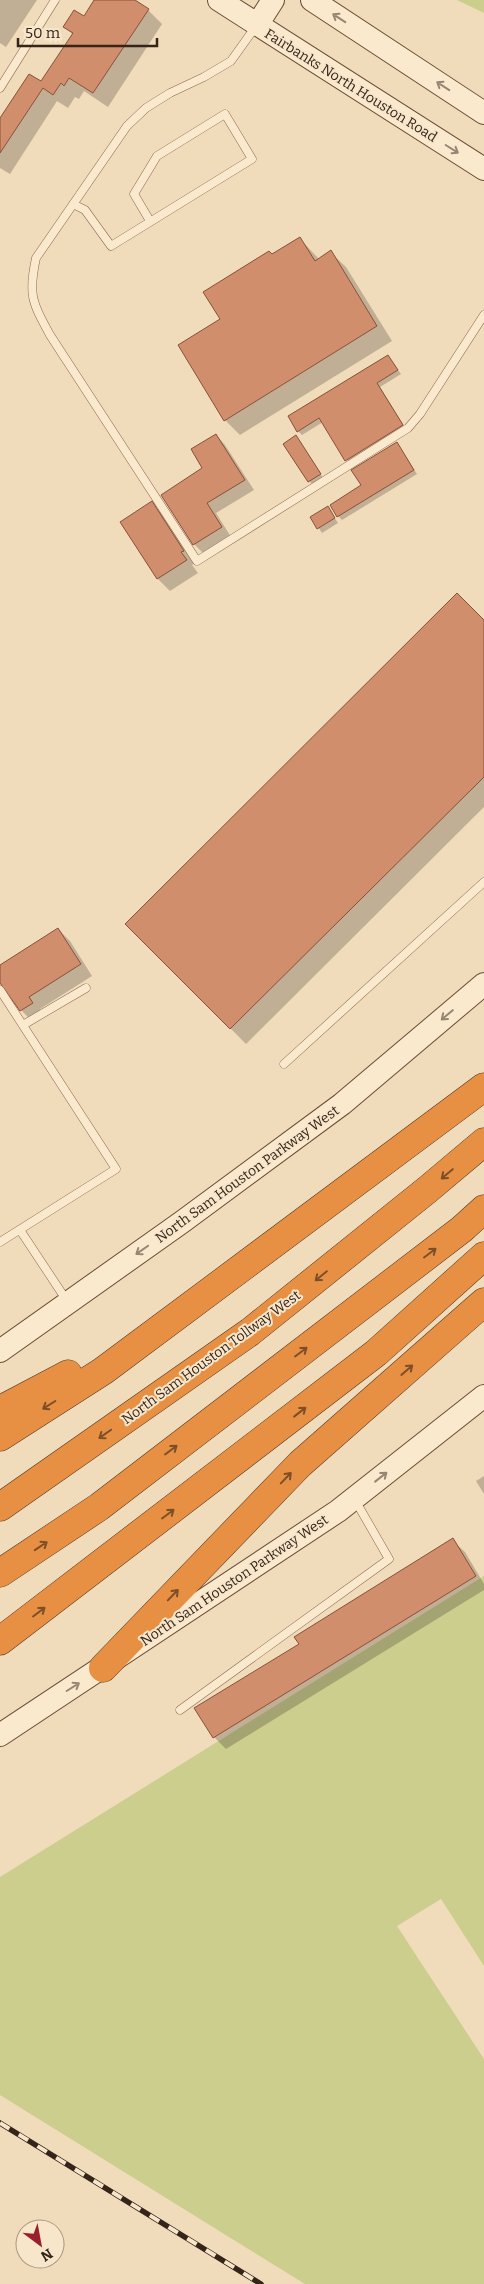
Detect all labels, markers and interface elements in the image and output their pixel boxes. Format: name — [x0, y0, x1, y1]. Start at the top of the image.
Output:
one-way arrow — [332, 13, 346, 23]
scale bar — [18, 15, 156, 47]
text: 50 m — [25, 24, 61, 42]
street label: Fairbanks North Houston Road — [261, 25, 440, 146]
one-way arrow — [437, 81, 451, 91]
one-way arrow — [445, 144, 459, 154]
one-way arrow — [440, 1010, 453, 1021]
street label: North Sam Houston Parkway West — [152, 1102, 342, 1247]
one-way arrow — [441, 1168, 454, 1179]
one-way arrow — [136, 1245, 150, 1255]
one-way arrow — [423, 1248, 436, 1259]
one-way arrow — [314, 1270, 327, 1281]
street label: North Sam Houston Tollway West — [119, 1287, 304, 1428]
one-way arrow — [294, 1347, 308, 1357]
one-way arrow — [401, 1365, 414, 1376]
one-way arrow — [43, 1401, 57, 1411]
one-way arrow — [293, 1407, 307, 1417]
one-way arrow — [98, 1429, 112, 1439]
one-way arrow — [164, 1445, 178, 1455]
one-way arrow — [280, 1472, 292, 1485]
one-way arrow — [374, 1472, 387, 1483]
one-way arrow — [161, 1508, 174, 1519]
street label: North Sam Houston Parkway West — [137, 1511, 331, 1650]
one-way arrow — [33, 1541, 47, 1551]
one-way arrow — [167, 1589, 179, 1602]
one-way arrow — [32, 1606, 45, 1617]
one-way arrow — [66, 1682, 80, 1692]
north arrow — [15, 2219, 65, 2269]
text: N — [37, 2245, 56, 2265]

